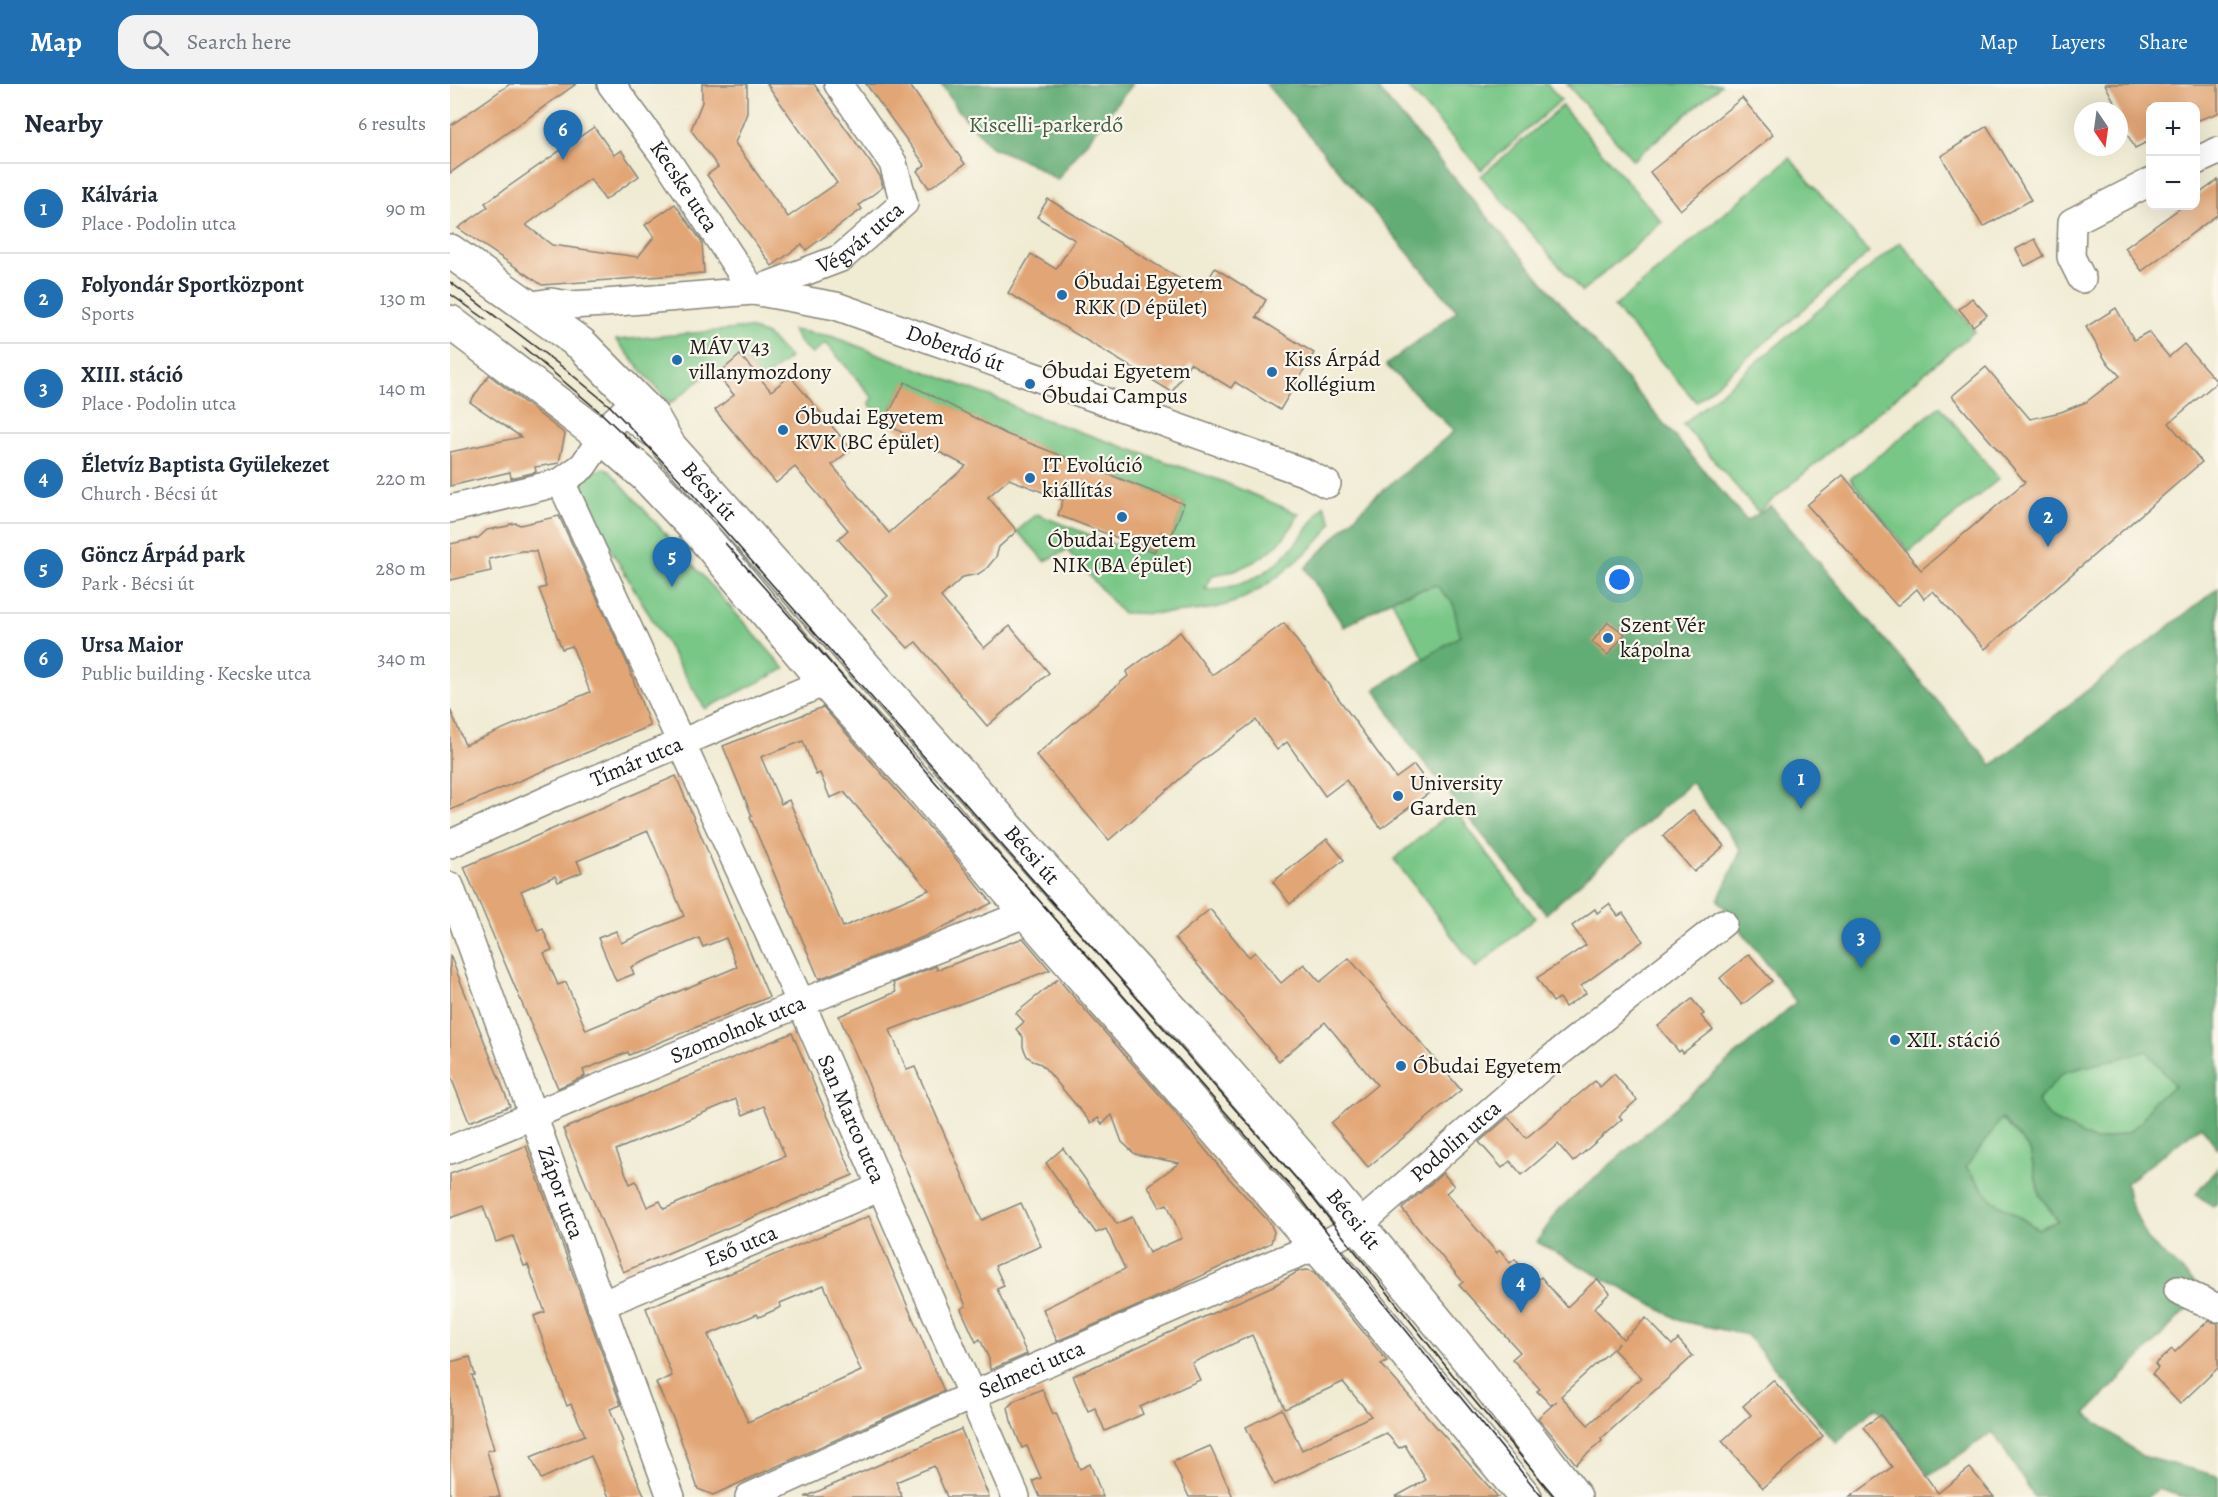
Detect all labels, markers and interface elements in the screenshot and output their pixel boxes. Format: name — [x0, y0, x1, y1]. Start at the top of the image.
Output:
search box — [118, 15, 538, 69]
text: Map — [30, 23, 82, 61]
icon: search — [139, 26, 172, 59]
text: Search here — [187, 27, 291, 57]
text: Map — [1979, 28, 2018, 56]
text: Layers — [2051, 28, 2106, 56]
text: Share — [2139, 28, 2188, 56]
north arrow — [2074, 102, 2128, 156]
map controls — [2146, 102, 2200, 210]
button: + — [2146, 102, 2200, 156]
text: Nearby — [24, 106, 103, 141]
text: 6 results — [358, 110, 426, 137]
pin: 6 — [544, 110, 582, 160]
park label: Kiscelli-parkerdő — [969, 110, 1123, 140]
street label: Kecske utca — [643, 134, 726, 239]
button: − — [2146, 156, 2200, 210]
text: Kálvária — [81, 180, 158, 210]
street label: Végvár utca — [812, 194, 911, 281]
text: 1 — [40, 195, 47, 222]
text: 90 m — [386, 195, 426, 222]
text: Place · Podolin utca — [81, 210, 236, 237]
place label: Óbudai Egyetem RKK (D épület) — [1074, 267, 1223, 322]
text: Folyondár Sportközpont — [81, 270, 304, 300]
text: 2 — [39, 285, 48, 312]
text: 130 m — [380, 285, 426, 312]
marker: Óbudai Egyetem RKK (D épület) — [1055, 288, 1069, 302]
text: Sports — [81, 300, 134, 327]
street label: Doberdó út — [902, 317, 1008, 380]
place label: MÁV V43 villanymozdony — [688, 332, 831, 387]
place label: Kiss Árpád Kollégium — [1284, 344, 1381, 399]
marker: MÁV V43 villanymozdony — [670, 353, 684, 367]
place label: Óbudai Egyetem Óbudai Campus — [1042, 356, 1191, 411]
text: XIII. stáció — [81, 360, 183, 390]
marker: Kiss Árpád Kollégium — [1265, 365, 1279, 379]
text: 3 — [39, 375, 48, 402]
text: 140 m — [379, 375, 426, 402]
marker: Óbudai Egyetem Óbudai Campus — [1023, 377, 1037, 391]
text: Place · Podolin utca — [81, 390, 236, 417]
place label: Óbudai Egyetem KVK (BC épület) — [795, 402, 944, 457]
marker: Óbudai Egyetem KVK (BC épület) — [776, 423, 790, 437]
text: Életvíz Baptista Gyülekezet — [81, 450, 329, 480]
place label: IT Evolúció kiállítás — [1042, 450, 1142, 505]
street label: Bécsi út — [675, 455, 744, 528]
text: 4 — [39, 465, 48, 492]
text: 220 m — [376, 465, 426, 492]
marker: IT Evolúció kiállítás — [1023, 471, 1037, 485]
text: Church · Bécsi út — [81, 480, 218, 507]
pin: 2 — [2028, 498, 2068, 547]
marker: Óbudai Egyetem NIK (BA épület) — [1115, 510, 1129, 524]
place label: Óbudai Egyetem NIK (BA épület) — [1048, 525, 1196, 580]
pin: 5 — [652, 538, 692, 587]
text: Göncz Árpád park — [81, 540, 245, 570]
text: 5 — [39, 555, 48, 582]
text: 280 m — [376, 555, 426, 582]
your location — [1605, 565, 1634, 594]
text: Park · Bécsi út — [81, 570, 195, 597]
place label: Szent Vér kápolna — [1620, 610, 1705, 665]
text: Ursa Maior — [81, 630, 183, 660]
marker: Szent Vér kápolna — [1601, 631, 1615, 645]
text: 6 — [39, 645, 48, 672]
text: 340 m — [377, 645, 426, 672]
text: Public building · Kecske utca — [81, 660, 312, 687]
street label: Tímár utca — [586, 729, 688, 795]
pin: 1 — [1782, 760, 1820, 809]
place label: University Garden — [1410, 768, 1503, 823]
marker: University Garden — [1391, 789, 1405, 803]
street label: Bécsi út — [997, 819, 1067, 891]
pin: 3 — [1842, 918, 1880, 968]
street label: Szomolnok utca — [665, 987, 811, 1071]
place label: XII. stáció — [1907, 1025, 2000, 1055]
marker: XII. stáció — [1888, 1033, 1902, 1047]
street label: San Marco utca — [810, 1050, 893, 1189]
place label: Óbudai Egyetem — [1413, 1051, 1562, 1081]
marker: Óbudai Egyetem — [1394, 1059, 1408, 1073]
street label: Podolin utca — [1404, 1093, 1508, 1189]
street label: Zápor utca — [530, 1142, 592, 1244]
street label: Bécsi út — [1319, 1182, 1388, 1256]
street label: Eső utca — [700, 1217, 782, 1275]
pin: 4 — [1502, 1264, 1540, 1313]
street label: Selmeci utca — [974, 1333, 1090, 1406]

